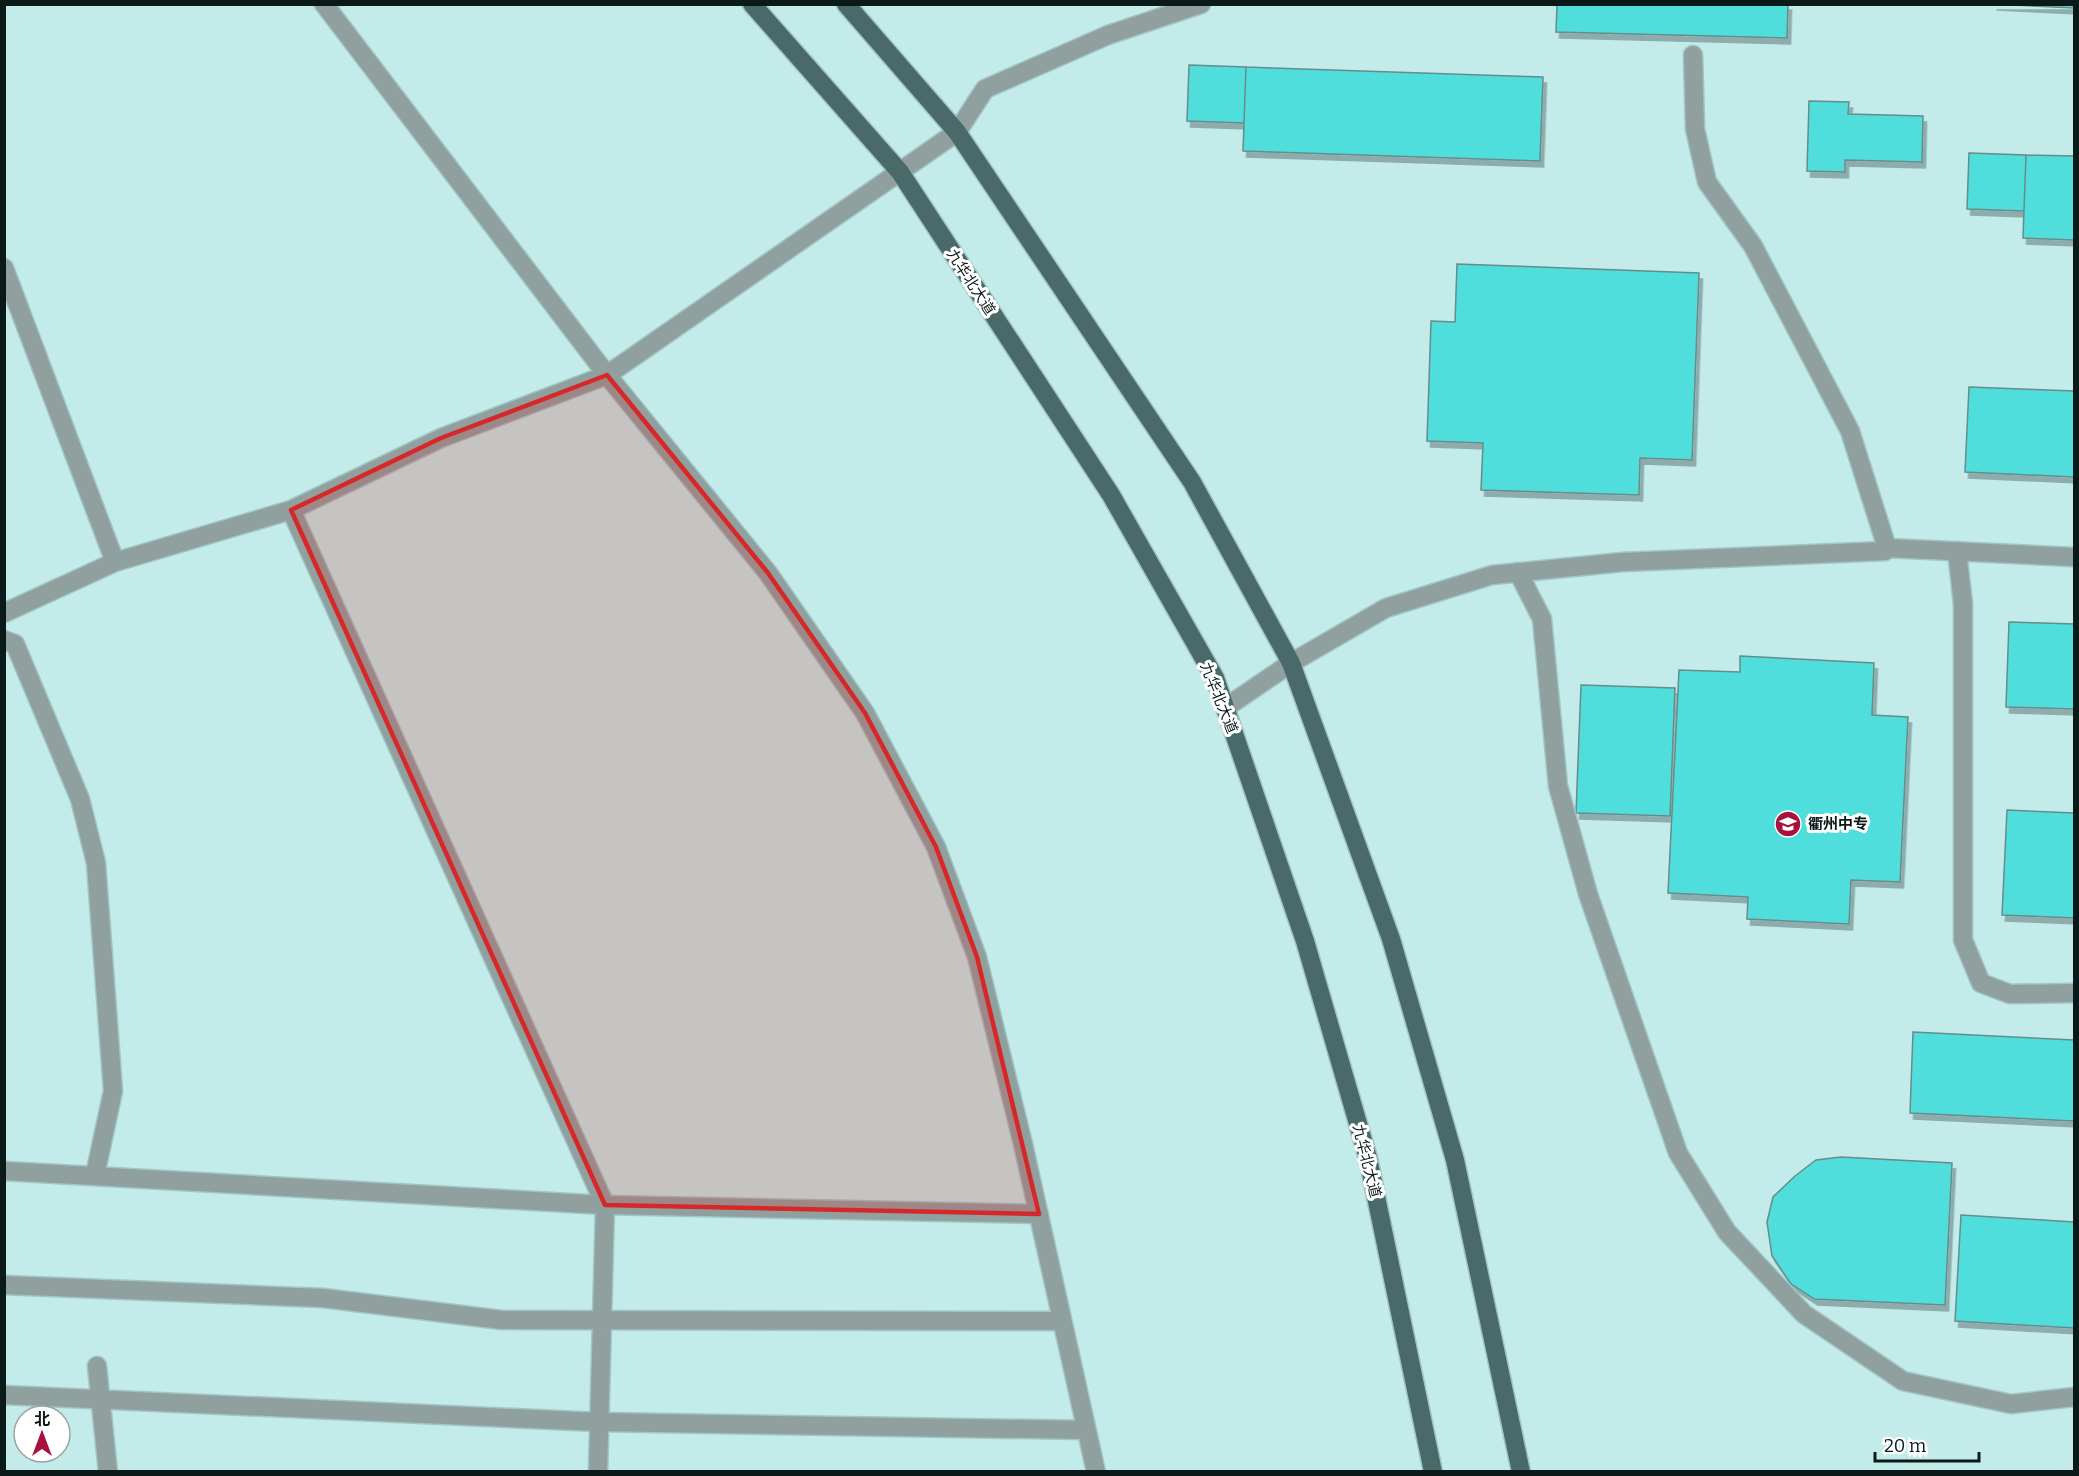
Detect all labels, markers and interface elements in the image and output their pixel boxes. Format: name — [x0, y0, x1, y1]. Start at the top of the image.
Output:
street label: 九华北大道 — [943, 246, 999, 318]
street label: 九华北大道 — [1197, 660, 1241, 736]
school or university icon: 衢州中专 — [1773, 809, 1803, 839]
place label: 衢州中专 — [1808, 815, 1868, 833]
street label: 九华北大道 — [1349, 1122, 1385, 1200]
north arrow — [12, 1404, 72, 1464]
text: 北 — [34, 1410, 50, 1429]
scale bar — [1875, 1425, 1978, 1463]
text: 20 m — [1884, 1435, 1926, 1457]

